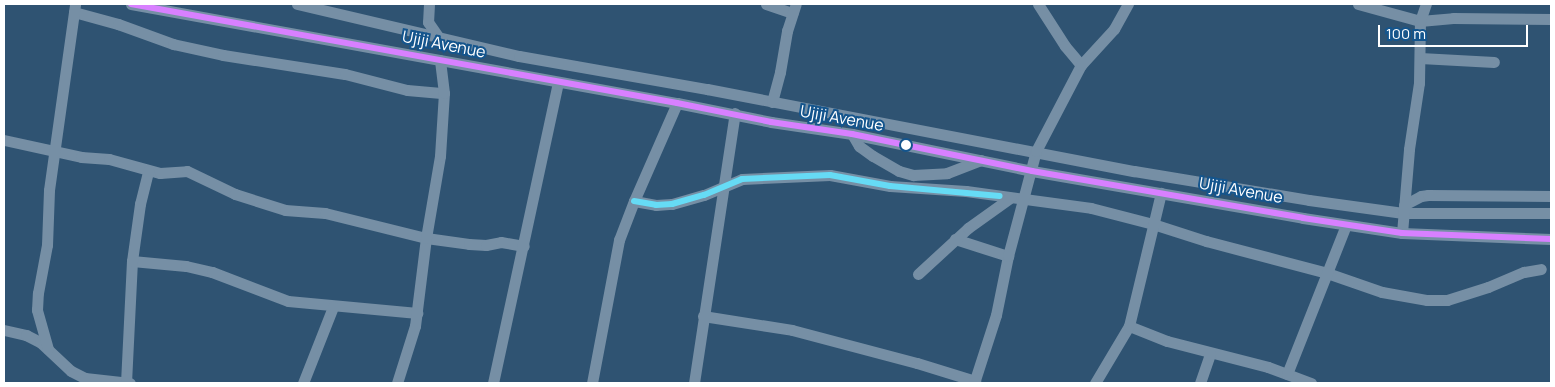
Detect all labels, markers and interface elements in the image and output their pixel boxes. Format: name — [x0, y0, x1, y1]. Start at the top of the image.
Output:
scale bar — [1380, 15, 1530, 47]
text: 100 m — [1386, 23, 1426, 44]
street label: Ujiji Avenue — [401, 26, 487, 62]
street label: Ujiji Avenue — [799, 101, 885, 135]
unlabelled marker — [901, 140, 911, 150]
street label: Ujiji Avenue — [1198, 173, 1284, 207]

